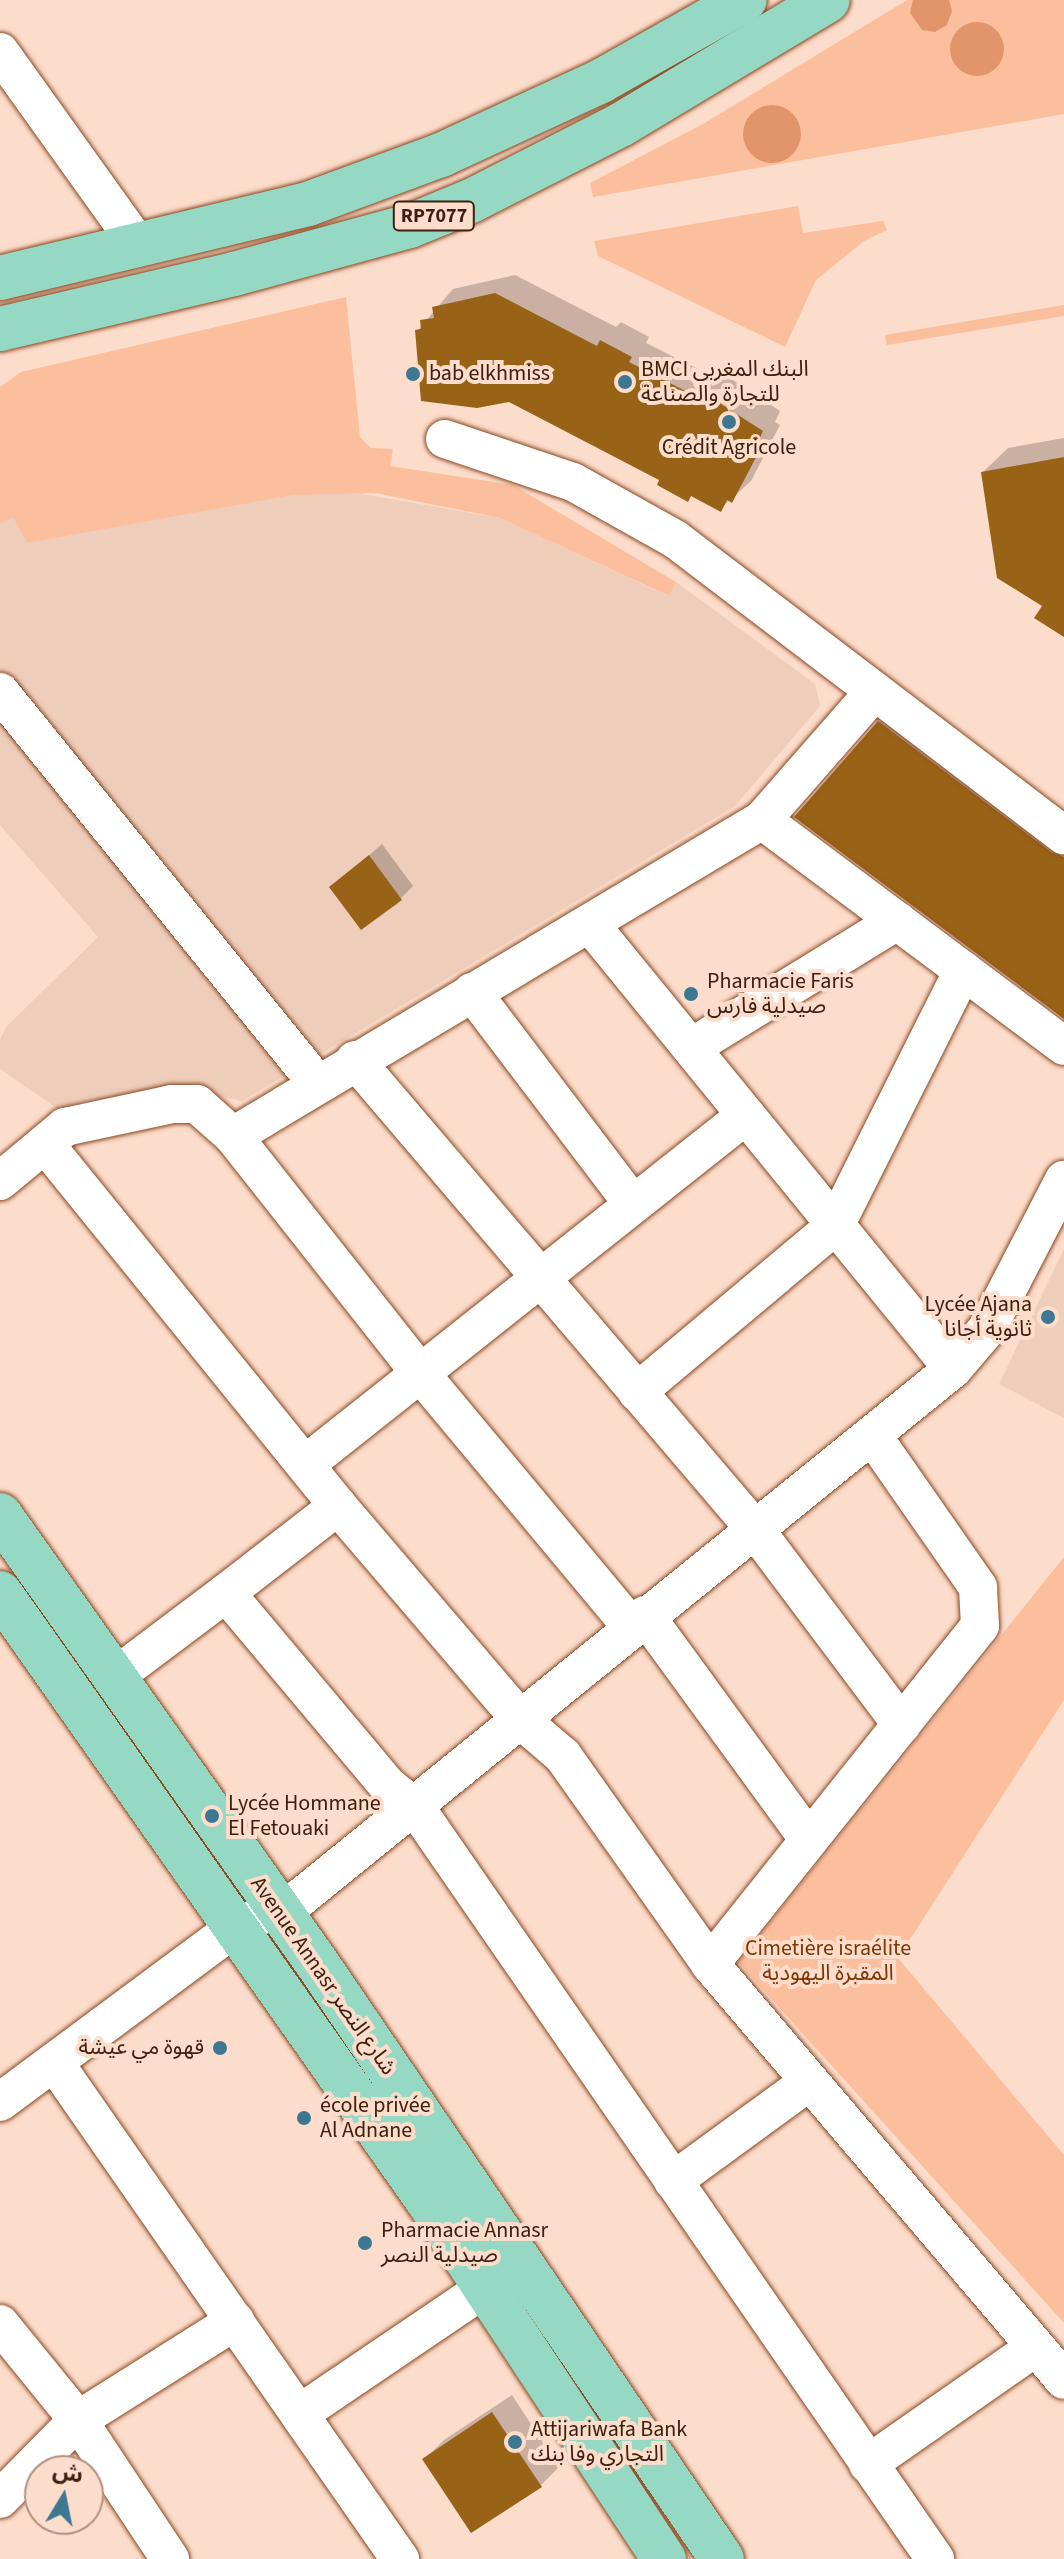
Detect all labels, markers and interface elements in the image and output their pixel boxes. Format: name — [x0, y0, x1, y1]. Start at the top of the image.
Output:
road number: RP7077 — [392, 200, 476, 232]
place label: BMCI البنك المغربي للتجارة والصناعة — [641, 356, 809, 408]
place label: bab elkhmiss — [429, 361, 550, 387]
marker: bab elkhmiss — [404, 365, 422, 383]
marker: BMCI البنك المغربي للتجارة والصناعة — [616, 373, 634, 391]
marker: Crédit Agricole — [720, 413, 738, 431]
place label: Crédit Agricole — [662, 435, 796, 461]
place label: Pharmacie Faris صيدلية فارس — [707, 968, 854, 1020]
marker: Pharmacie Faris صيدلية فارس — [682, 985, 700, 1003]
place label: Lycée Ajana ثانوية أجانا — [925, 1291, 1032, 1342]
marker: Lycée Ajana ثانوية أجانا — [1039, 1308, 1057, 1326]
place label: Lycée Hommane El Fetouaki — [228, 1790, 381, 1842]
marker: Lycée Hommane El Fetouaki — [203, 1807, 221, 1825]
street label: Avenue Annasr شارع النصر — [245, 1872, 401, 2080]
park label: Cimetière israélite المقبرة اليهودية — [745, 1935, 911, 1986]
place label: قهوة مي عيشة — [79, 2035, 204, 2061]
marker: قهوة مي عيشة — [211, 2039, 229, 2057]
place label: école privée Al Adnane — [320, 2092, 431, 2144]
marker: école privée Al Adnane — [295, 2109, 313, 2127]
place label: Pharmacie Annasr صيدلية النصر — [381, 2217, 548, 2268]
marker: Pharmacie Annasr صيدلية النصر — [356, 2234, 374, 2252]
place label: Attijariwafa Bank التجاري وفا بنك — [531, 2416, 687, 2468]
marker: Attijariwafa Bank التجاري وفا بنك — [506, 2433, 524, 2451]
north arrow — [24, 2455, 104, 2535]
text: ش — [50, 2455, 85, 2492]

